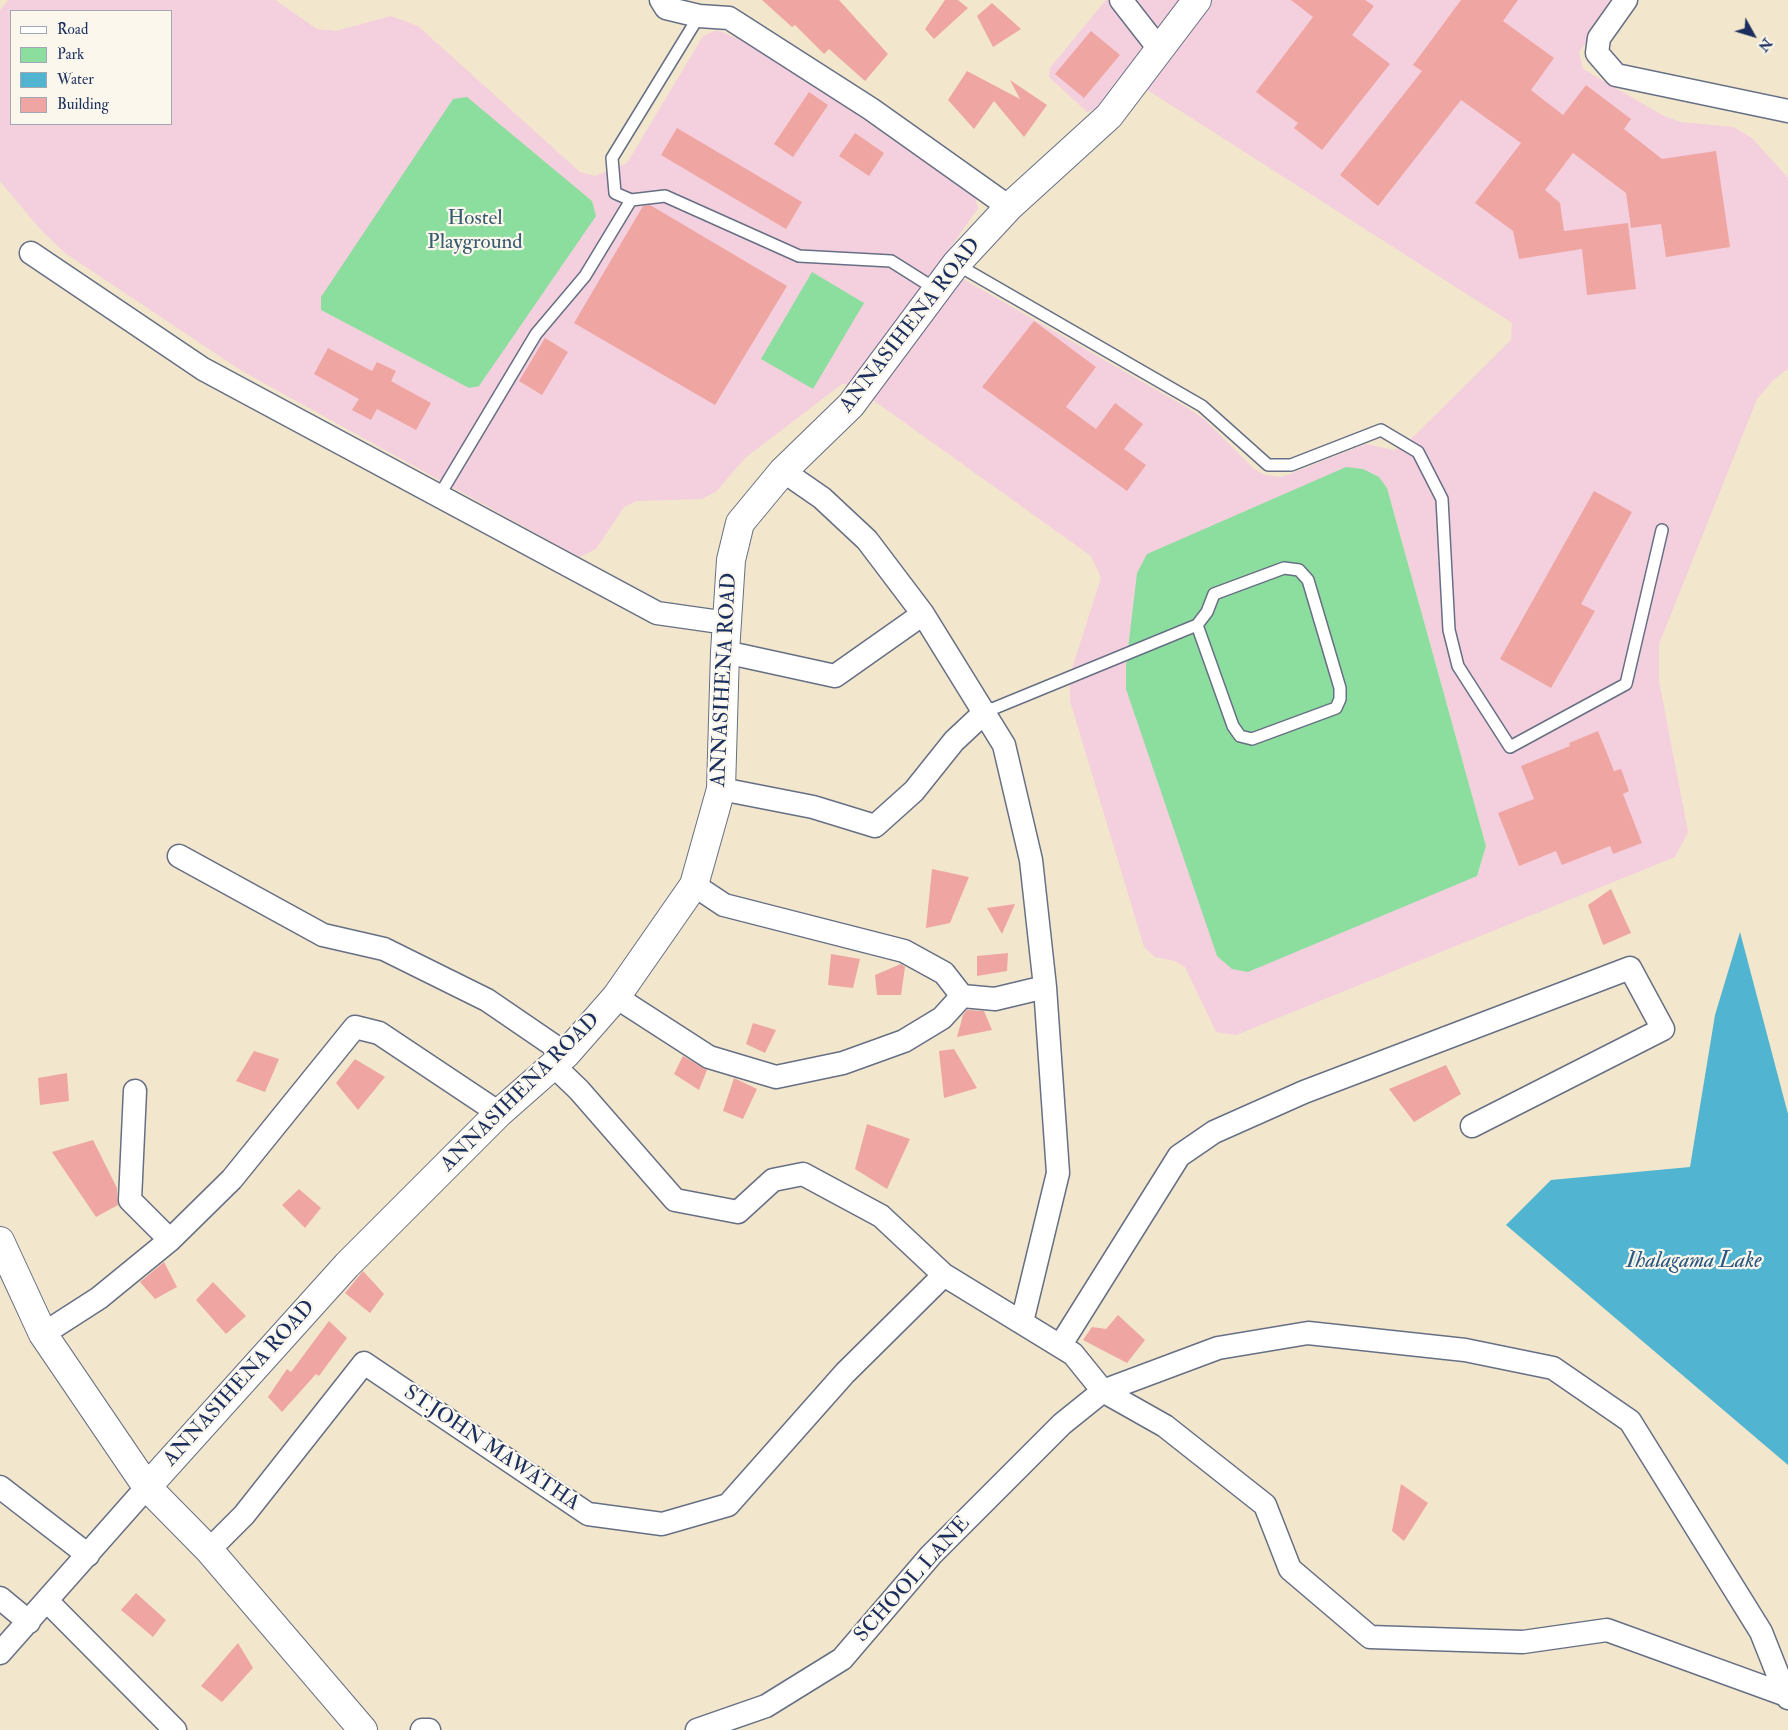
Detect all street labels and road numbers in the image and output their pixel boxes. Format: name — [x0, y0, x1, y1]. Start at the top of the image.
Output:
street label: ANNASIHENA ROAD — [835, 234, 987, 418]
street label: ANNASIHENA ROAD — [707, 572, 743, 788]
street label: ANNASIHENA ROAD — [436, 1008, 606, 1178]
street label: ANNASIHENA ROAD — [159, 1296, 321, 1472]
street label: ST.JOHN MAWATHA — [398, 1381, 584, 1517]
street label: SCHOOL LANE — [850, 1512, 976, 1648]

